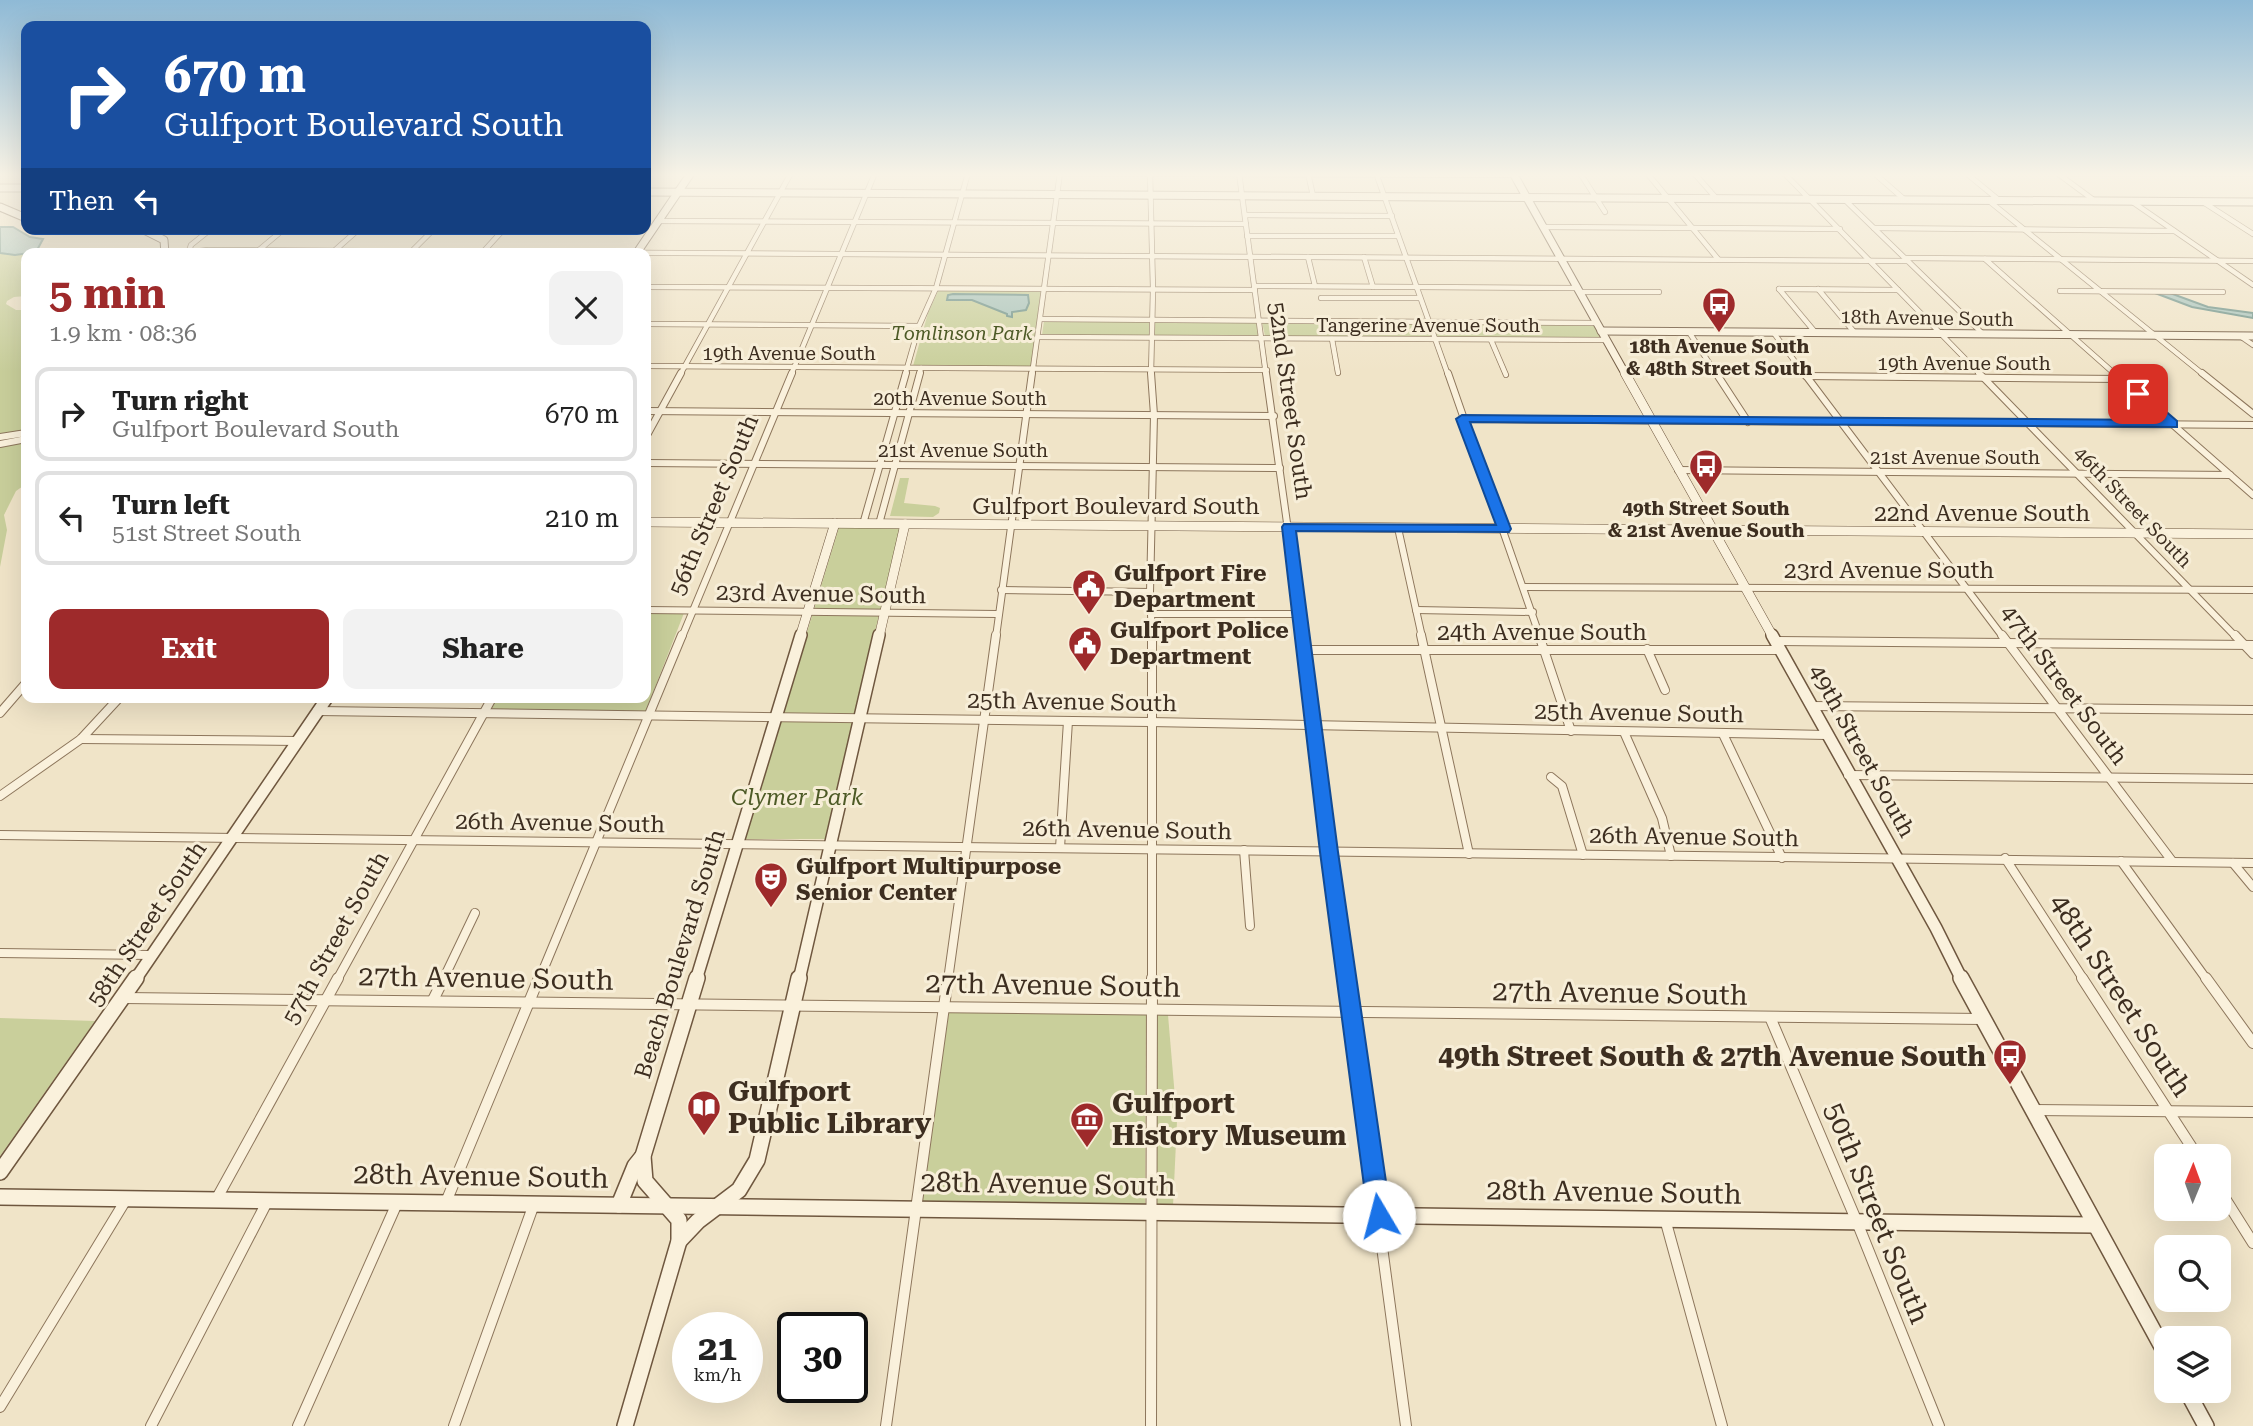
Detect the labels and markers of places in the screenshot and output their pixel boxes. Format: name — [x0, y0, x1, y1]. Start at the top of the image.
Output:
bus stop icon: 18th Avenue South & 48th Street South — [1700, 285, 1738, 334]
place label: 18th Avenue South & 48th Street South — [1626, 335, 1813, 380]
pin — [2108, 364, 2168, 424]
bus stop icon: 49th Street South & 21st Avenue South — [1687, 447, 1725, 496]
place label: 49th Street South & 21st Avenue South — [1608, 497, 1805, 542]
place label: Gulfport Fire Department — [1114, 560, 1267, 613]
public building icon: Gulfport Fire Department — [1070, 567, 1108, 616]
place label: Gulfport Police Department — [1110, 617, 1289, 670]
public building icon: Gulfport Police Department — [1066, 624, 1104, 673]
place label: Gulfport Multipurpose Senior Center — [796, 853, 1061, 906]
theatre icon: Gulfport Multipurpose Senior Center — [752, 860, 790, 909]
bus stop icon: 49th Street South & 27th Avenue South — [1991, 1037, 2029, 1086]
place label: 49th Street South & 27th Avenue South — [1438, 1040, 1986, 1073]
place label: Gulfport Public Library — [728, 1075, 932, 1140]
place label: Gulfport History Museum — [1112, 1087, 1347, 1152]
library icon: Gulfport Public Library — [685, 1088, 723, 1137]
museum icon: Gulfport History Museum — [1068, 1100, 1106, 1149]

